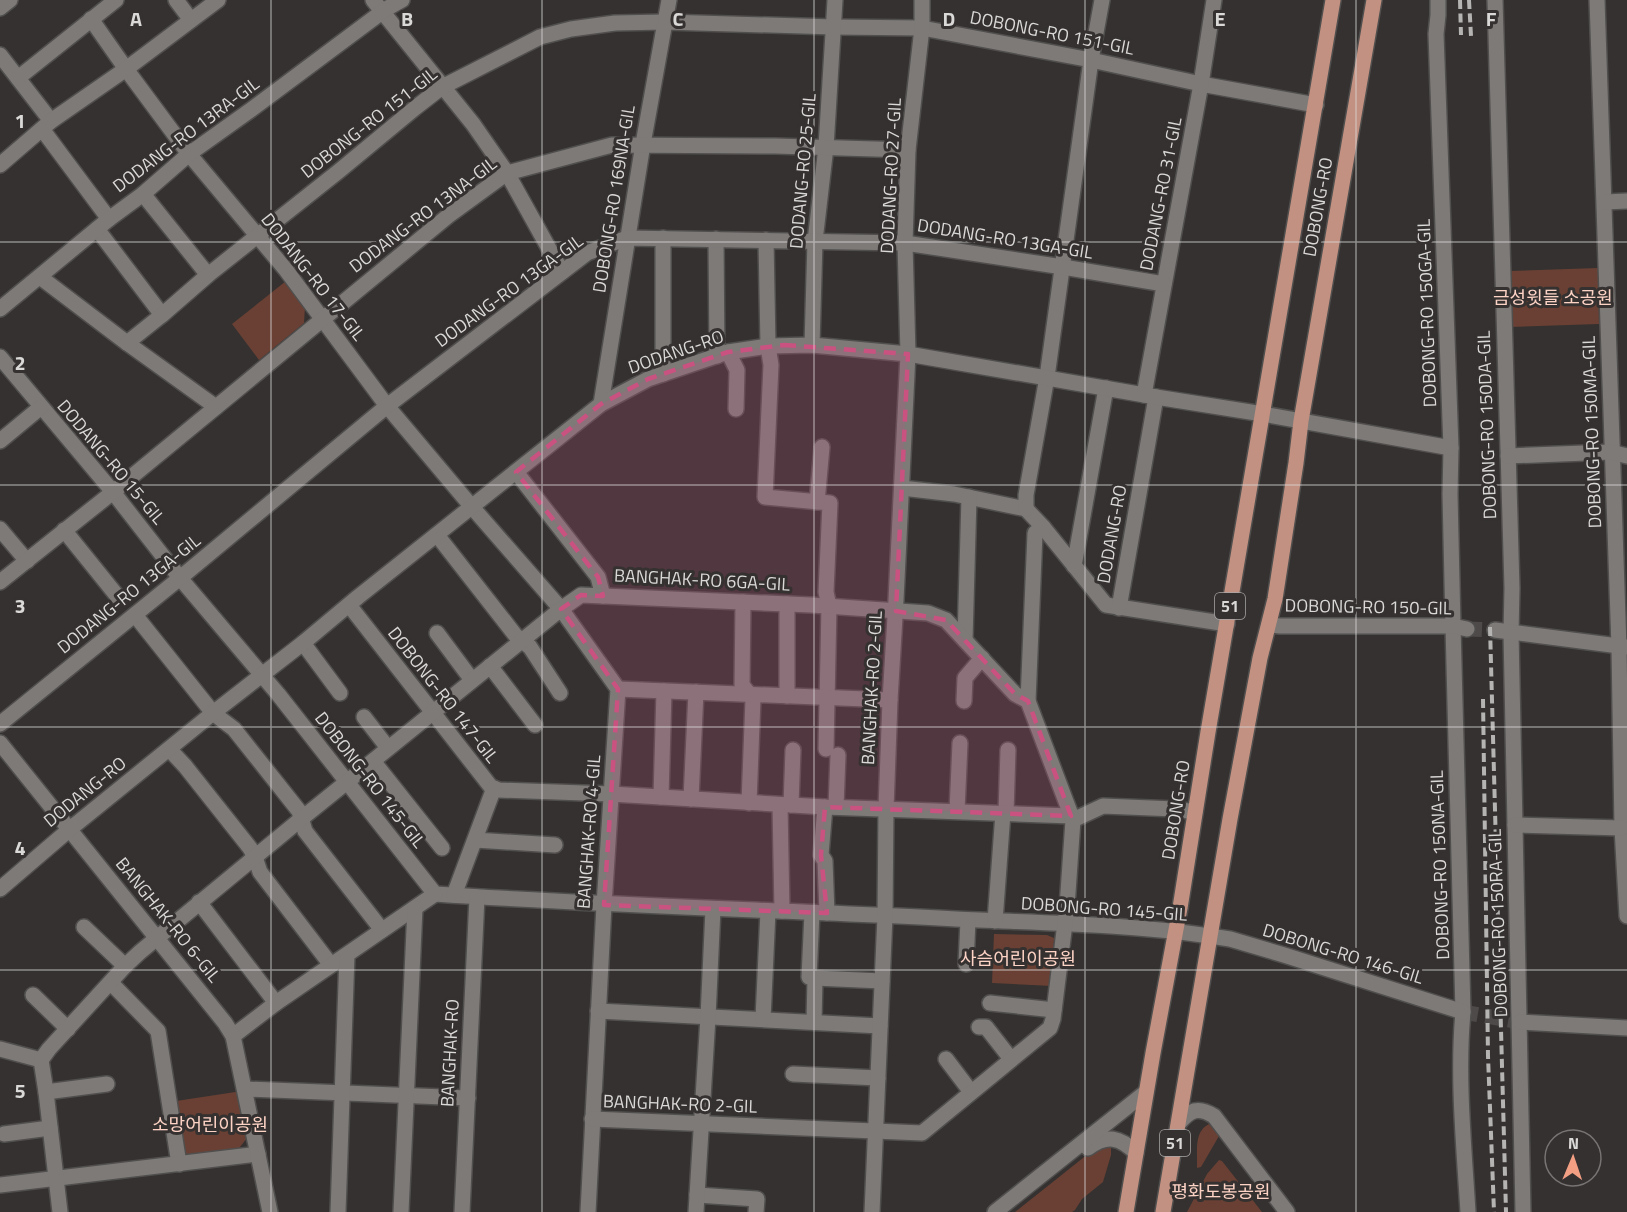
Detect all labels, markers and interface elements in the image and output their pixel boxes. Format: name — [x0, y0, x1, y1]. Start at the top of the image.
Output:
text: A — [130, 3, 142, 34]
text: B — [401, 3, 413, 34]
text: C — [673, 3, 684, 34]
text: D — [943, 3, 955, 34]
street label: DOBONG-RO 151-GIL — [968, 3, 1137, 62]
text: E — [1214, 3, 1226, 34]
text: F — [1486, 3, 1497, 34]
street label: DOBONG-RO 151-GIL — [295, 60, 443, 185]
street label: DODANG-RO 13RA-GIL — [107, 70, 265, 199]
street label: DODANG-RO 25-GIL — [782, 92, 823, 250]
street label: DODANG-RO 27-GIL — [873, 97, 908, 254]
street label: DOBONG-RO 169NA-GIL — [585, 103, 642, 295]
text: 1 — [14, 105, 26, 136]
street label: DODANG-RO 31-GIL — [1132, 114, 1189, 273]
street label: DODANG-RO 13NA-GIL — [343, 150, 502, 279]
street label: DOBONG-RO — [1295, 155, 1340, 259]
street label: DODANG-RO 17-GIL — [255, 207, 372, 347]
street label: DODANG-RO 13GA-GIL — [915, 211, 1095, 266]
street label: DOBONG-RO 150GA-GIL — [1410, 218, 1443, 408]
street label: DODANG-RO 13GA-GIL — [429, 227, 589, 354]
park label: 금성윗들 소공원 — [1493, 284, 1613, 311]
street label: DODANG-RO — [624, 323, 727, 381]
street label: DOBONG-RO 150DA-GIL — [1470, 330, 1503, 520]
street label: DOBONG-RO 150MA-GIL — [1575, 335, 1608, 529]
text: 2 — [14, 347, 26, 378]
street label: DODANG-RO 15-GIL — [51, 393, 172, 530]
street label: DODANG-RO — [1090, 482, 1133, 585]
street label: DODANG-RO 13GA-GIL — [51, 527, 206, 660]
street label: BANGHAK-RO 6GA-GIL — [613, 561, 791, 598]
text: 3 — [14, 590, 26, 621]
street label: DOBONG-RO 150-GIL — [1284, 592, 1452, 621]
road number: 51 — [1215, 593, 1245, 619]
street label: BANGHAK-RO 2-GIL — [854, 610, 889, 766]
street label: DOBONG-RO 147-GIL — [381, 621, 506, 769]
street label: DOBONG-RO 145-GIL — [308, 706, 433, 854]
street label: DODANG-RO — [37, 750, 132, 833]
street label: BANGHAK-RO 4-GIL — [570, 754, 607, 910]
street label: DOBONG-RO — [1154, 758, 1197, 862]
street label: DOBONG-RO 150NA-GIL — [1423, 769, 1456, 960]
street label: DOBONG-RO 150RA-GIL — [1481, 828, 1514, 1018]
text: 4 — [14, 832, 26, 863]
street label: BANGHAK-RO 6-GIL — [109, 851, 228, 988]
street label: DOBONG-RO 145-GIL — [1020, 889, 1189, 928]
street label: DOBONG-RO 146-GIL — [1259, 916, 1427, 991]
park label: 사슴어린이공원 — [960, 945, 1076, 972]
street label: BANGHAK-RO — [433, 998, 466, 1108]
text: 5 — [14, 1075, 26, 1106]
street label: BANGHAK-RO 2-GIL — [602, 1087, 758, 1120]
park label: 소망어린이공원 — [152, 1111, 268, 1138]
north arrow — [1543, 1128, 1603, 1188]
road number: 51 — [1160, 1130, 1190, 1156]
text: N — [1568, 1131, 1579, 1155]
park label: 평화도봉공원 — [1171, 1178, 1271, 1205]

